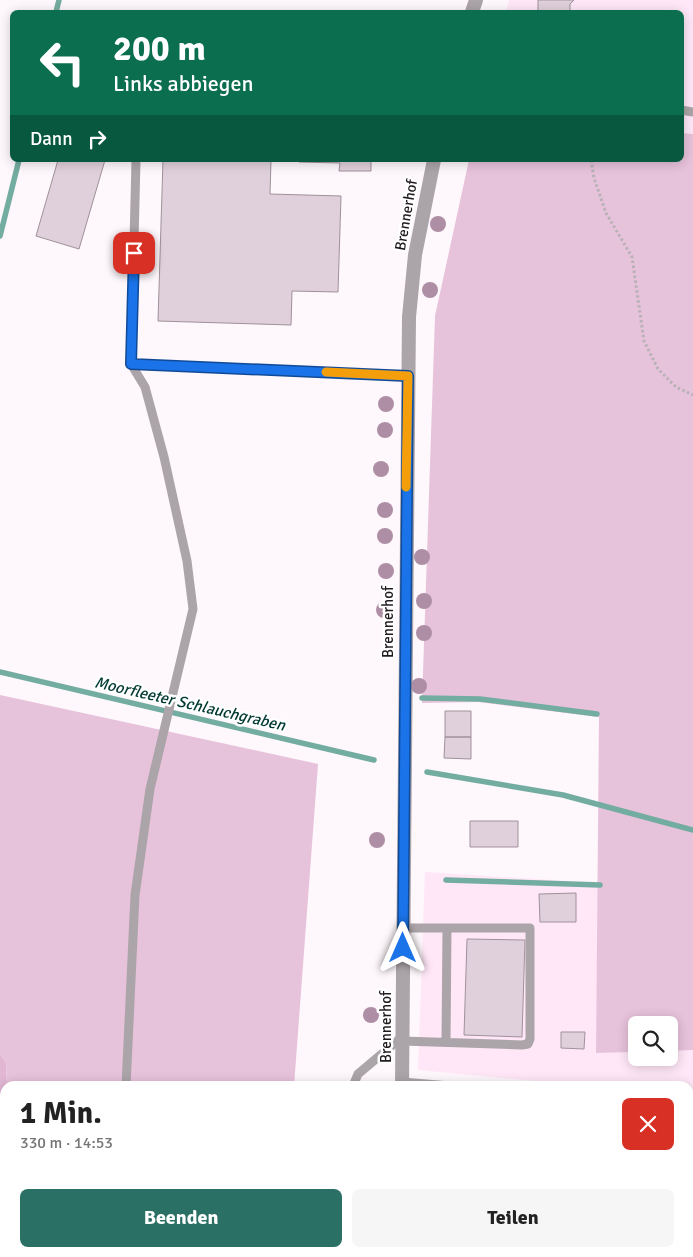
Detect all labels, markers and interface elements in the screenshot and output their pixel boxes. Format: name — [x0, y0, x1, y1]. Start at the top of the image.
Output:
text: 200 m — [113, 27, 206, 70]
icon: left — [30, 30, 95, 95]
text: Links abbiegen — [113, 70, 254, 97]
icon: right — [83, 125, 111, 153]
text: Dann — [30, 127, 73, 151]
street label: Brennerhof — [391, 177, 421, 252]
pin — [113, 232, 155, 274]
icon: arrive — [120, 239, 148, 267]
street label: Brennerhof — [379, 585, 397, 658]
water label: Moorfleeter Schlauchgraben — [93, 672, 288, 736]
position arrow — [376, 921, 428, 973]
street label: Brennerhof — [377, 990, 395, 1063]
map controls — [628, 1016, 678, 1066]
button: search — [628, 1016, 678, 1066]
text: 1 Min. — [20, 1095, 102, 1132]
button: close — [622, 1098, 674, 1150]
text: 330 m · 14:53 — [20, 1133, 113, 1153]
button: Beenden — [20, 1189, 342, 1247]
button: Teilen — [352, 1189, 674, 1247]

